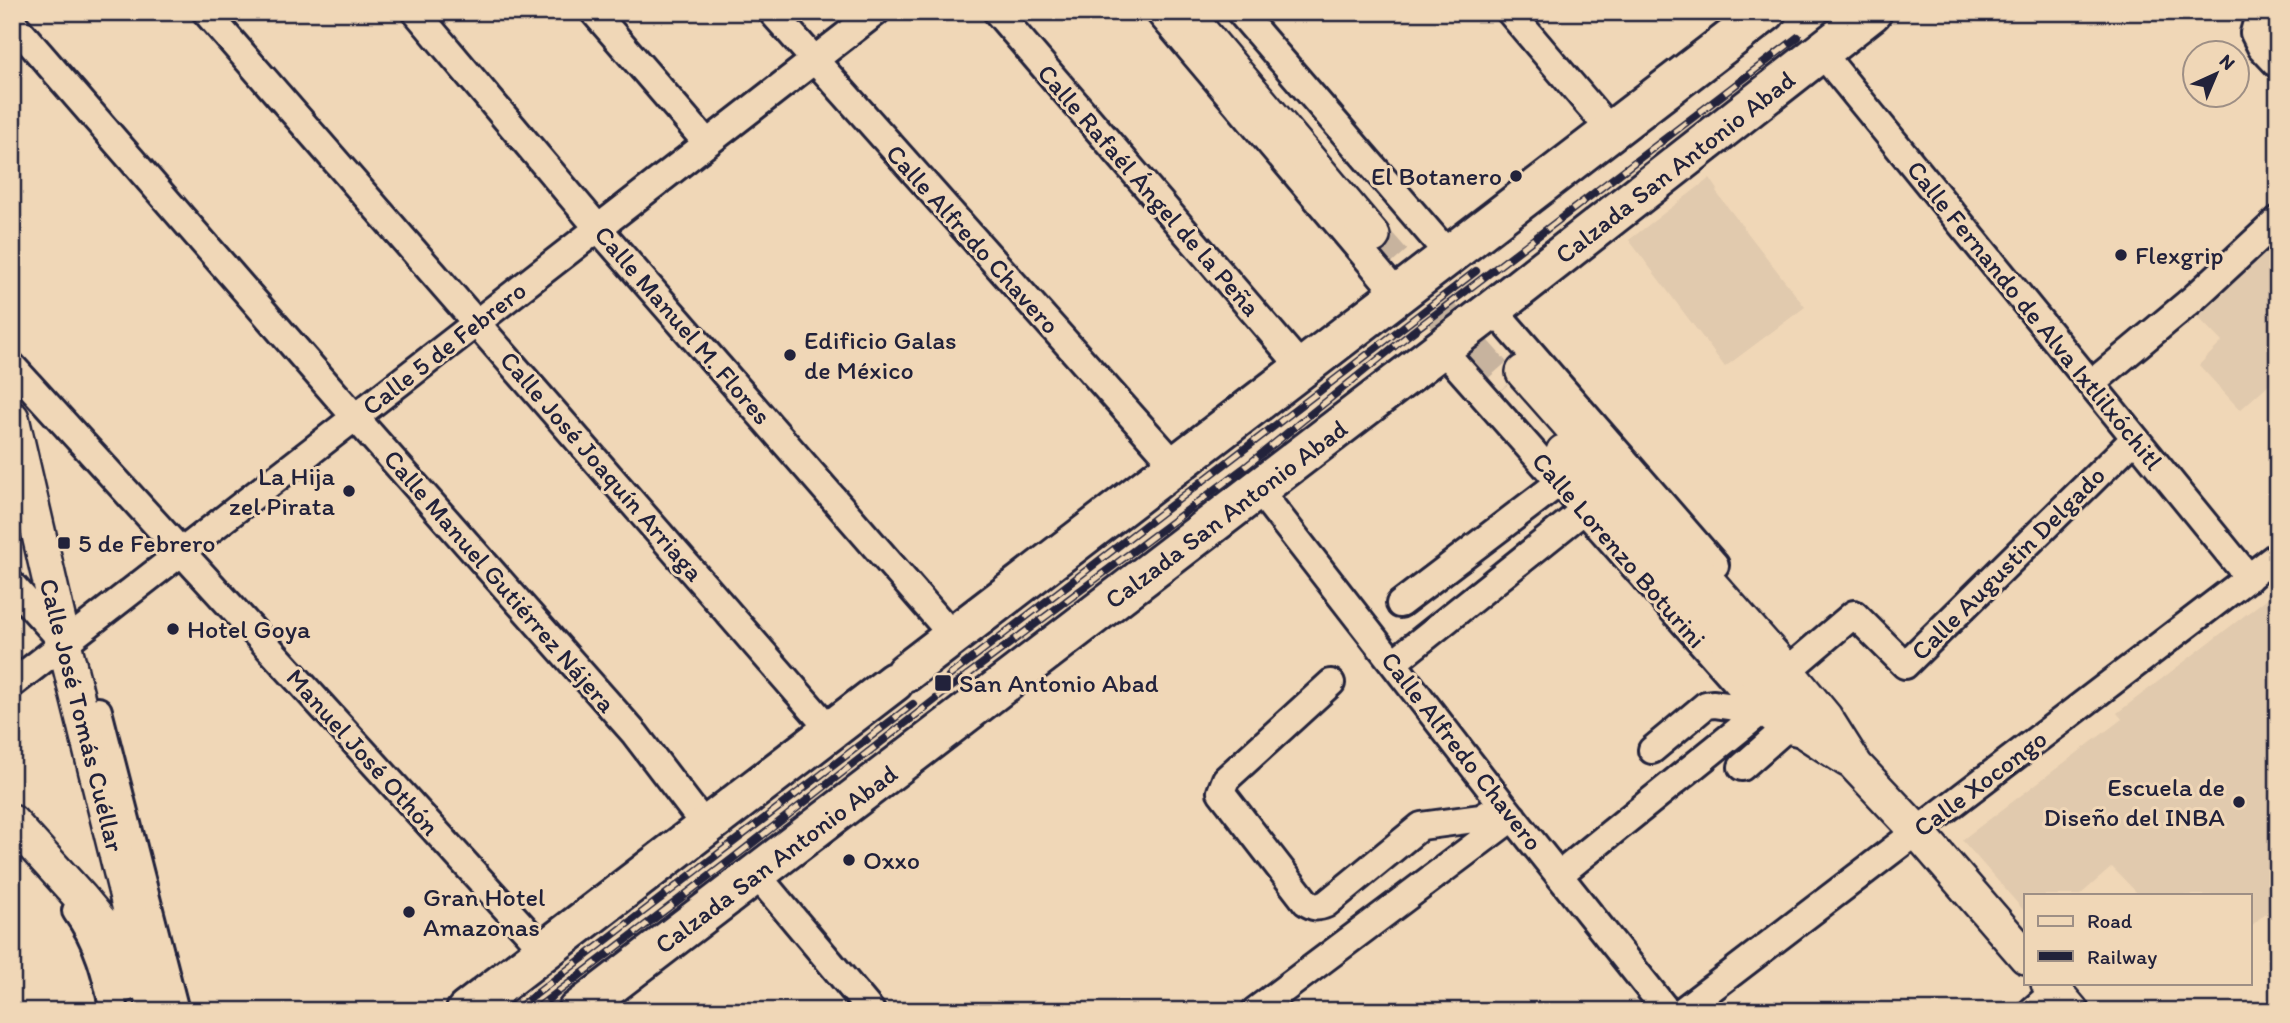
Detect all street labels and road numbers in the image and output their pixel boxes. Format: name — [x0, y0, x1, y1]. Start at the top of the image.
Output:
street label: Calle Rafaél Ángel de la Peña — [1031, 57, 1267, 323]
street label: Calzada San Antonio Abad — [1549, 63, 1801, 271]
street label: Calle Alfredo Chavero — [879, 137, 1067, 341]
street label: Calle Fernando de Alva Ixtlilxóchitl — [1900, 154, 2170, 476]
street label: Calle Manuel M. Flores — [588, 219, 778, 431]
street label: Calle 5 de Febrero — [356, 274, 532, 422]
street label: Calle José Joaquín Arriaga — [493, 344, 711, 588]
street label: Calzada San Antonio Abad — [1098, 412, 1354, 616]
street label: Calle Manuel Gutiérrez Nájera — [377, 443, 623, 719]
street label: Calle Lorenzo Boturini — [1525, 445, 1713, 655]
street label: Calle Augustin Delgado — [1904, 459, 2112, 667]
street label: Calle José Tomás Cuéllar — [33, 575, 131, 855]
street label: Calle Alfredo Chavero — [1374, 645, 1550, 857]
street label: Manuel José Othón — [279, 662, 447, 842]
street label: Calle Xocongo — [1907, 722, 2053, 844]
street label: Calzada San Antonio Abad — [648, 757, 904, 961]

